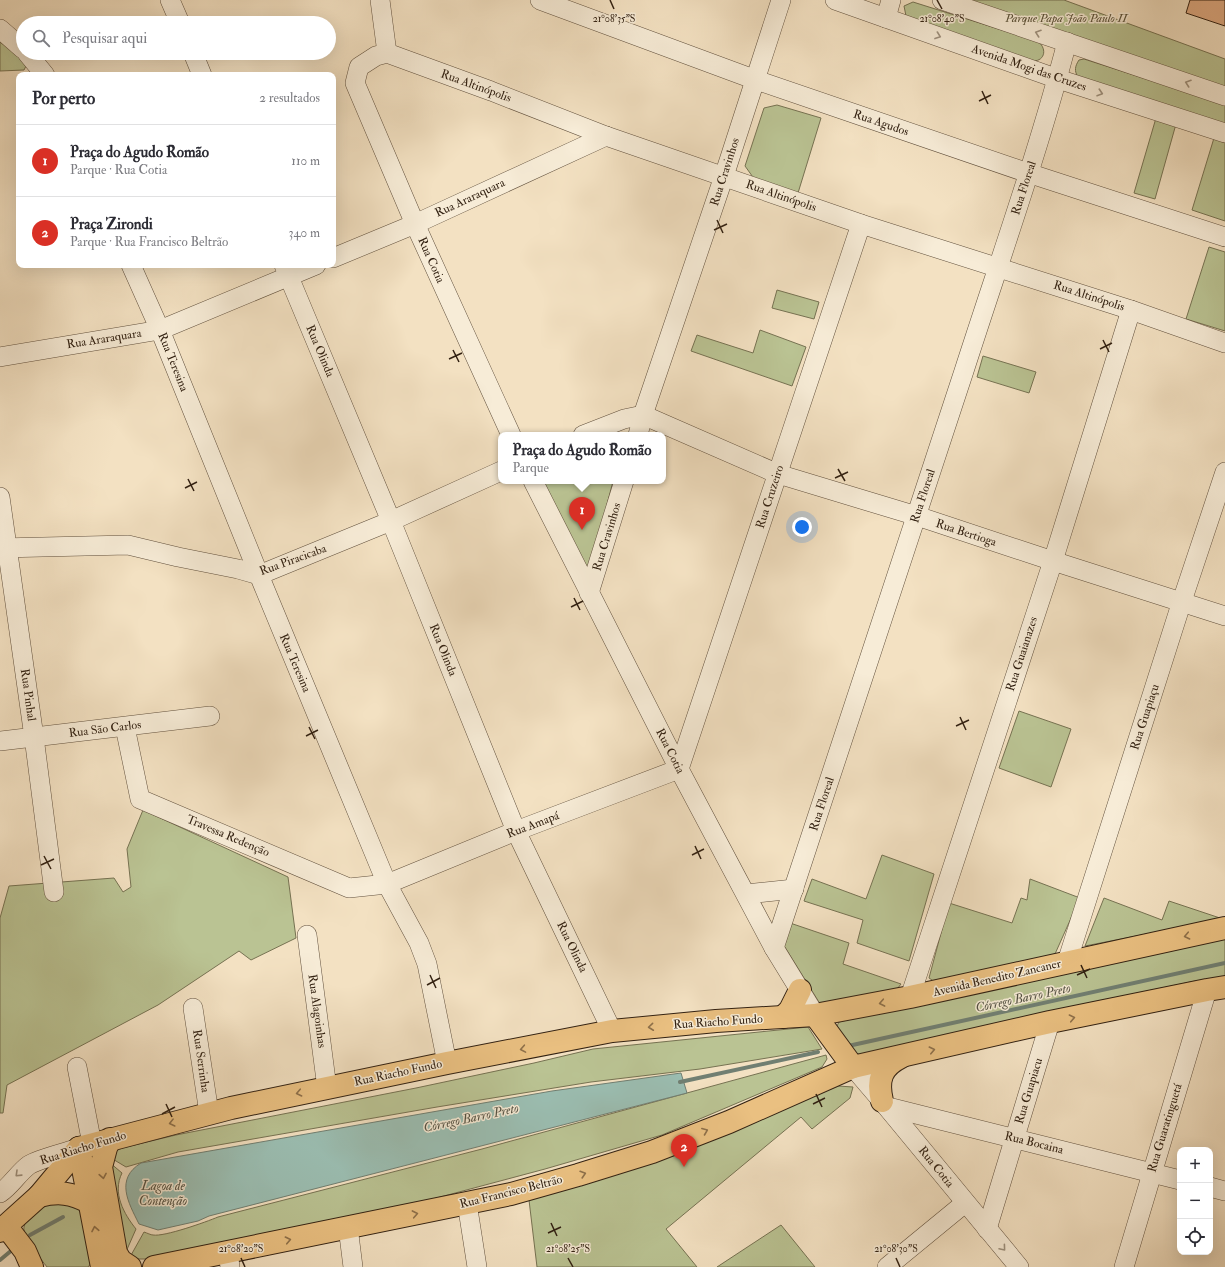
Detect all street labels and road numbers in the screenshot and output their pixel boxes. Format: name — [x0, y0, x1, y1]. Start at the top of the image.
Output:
street label: Avenida Mogi das Cruzes — [969, 41, 1088, 95]
street label: Rua Altinópolis — [439, 66, 513, 106]
street label: Rua Agudos — [851, 107, 911, 139]
street label: Rua Cravinhos — [707, 136, 743, 208]
street label: Rua Floreal — [1008, 159, 1040, 217]
street label: Rua Araraquara — [433, 175, 508, 221]
street label: Rua Altinópolis — [744, 177, 818, 215]
street label: Rua Cotia — [414, 235, 448, 286]
street label: Rua Altinópolis — [1052, 277, 1126, 315]
street label: Rua Olinda — [302, 323, 338, 380]
street label: Rua Araraquara — [66, 326, 143, 352]
street label: Rua Teresina — [154, 330, 192, 395]
street label: Rua Cruzeiro — [753, 463, 787, 531]
street label: Rua Floreal — [907, 467, 939, 525]
street label: Rua Cravinhos — [589, 501, 625, 573]
street label: Rua Bertioga — [934, 516, 999, 550]
street label: Rua Piracicaba — [257, 541, 330, 579]
street label: Rua Guaianazes — [1003, 615, 1041, 693]
street label: Rua Olinda — [426, 622, 461, 679]
street label: Rua Teresina — [276, 631, 315, 696]
street label: Rua Pinhal — [17, 668, 39, 722]
street label: Rua Guapiaçu — [1127, 682, 1163, 752]
street label: Rua São Carlos — [68, 717, 142, 741]
street label: Rua Cotia — [652, 726, 688, 777]
street label: Rua Floreal — [806, 775, 838, 833]
street label: Rua Amapá — [505, 808, 562, 842]
street label: Travessa Redenção — [184, 812, 272, 860]
street label: Rua Olinda — [553, 919, 591, 976]
street label: Avenida Benedito Zancaner — [931, 956, 1063, 1000]
street label: Rua Alagoinhas — [304, 973, 330, 1049]
street label: Rua Riacho Fundo — [673, 1011, 763, 1033]
street label: Rua Serrinha — [189, 1029, 213, 1094]
street label: Rua Riacho Fundo — [353, 1056, 444, 1090]
street label: Rua Guapiacu — [1012, 1056, 1046, 1126]
street label: Rua Guaratinguetá — [1144, 1081, 1186, 1174]
street label: Rua Riacho Fundo — [38, 1128, 128, 1168]
street label: Rua Bocaina — [1003, 1128, 1066, 1158]
street label: Rua Cotia — [915, 1143, 958, 1191]
street label: Rua Francisco Beltrão — [458, 1172, 564, 1212]

